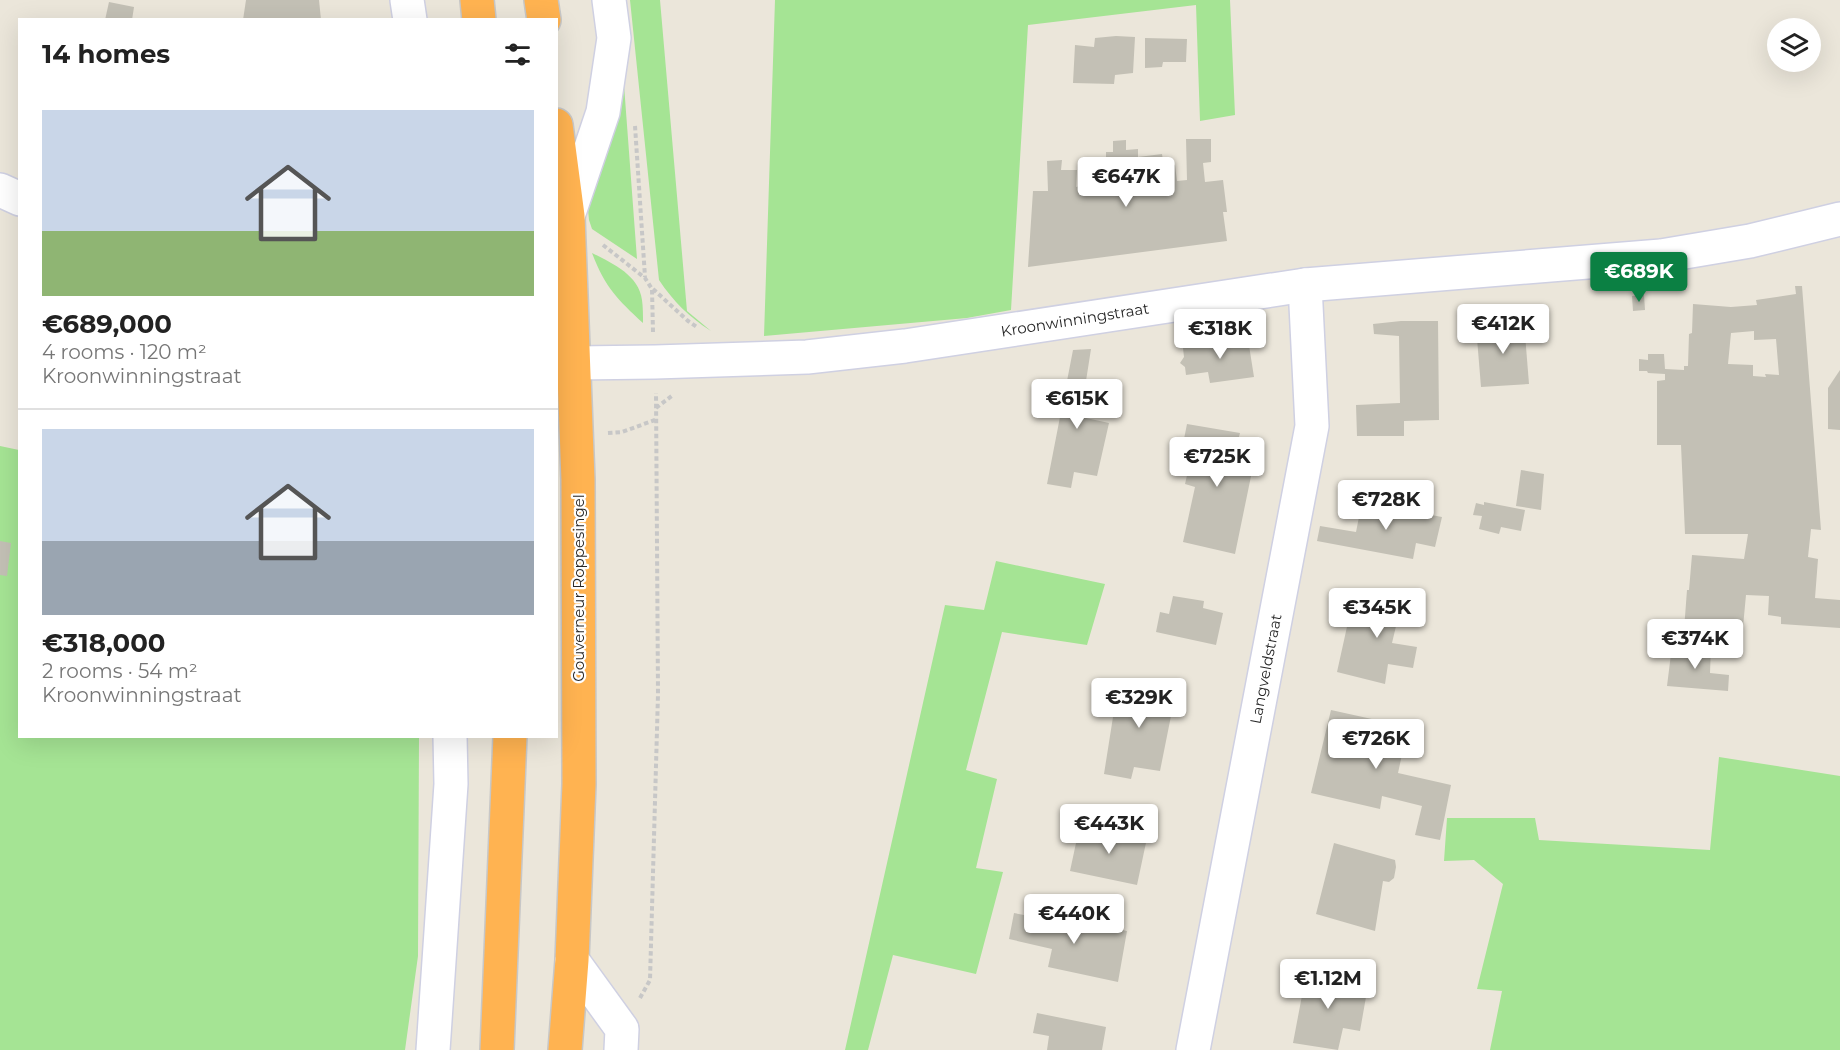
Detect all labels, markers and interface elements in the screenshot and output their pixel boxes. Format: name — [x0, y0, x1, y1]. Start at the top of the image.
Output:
map controls — [1767, 18, 1821, 72]
button: layers — [1767, 18, 1821, 72]
text: 14 homes — [42, 38, 170, 70]
icon: filters — [501, 38, 534, 71]
icon: home — [234, 149, 342, 257]
pin: €647K — [1084, 157, 1168, 208]
text: €647K — [1092, 164, 1160, 188]
pin: €689K — [1597, 252, 1681, 303]
text: €689K — [1604, 259, 1674, 283]
street label: Kroonwinningstraat — [1000, 298, 1150, 341]
pin: €412K — [1461, 304, 1545, 355]
text: €689,000 — [42, 308, 172, 340]
pin: €318K — [1178, 309, 1262, 360]
text: €412K — [1471, 311, 1535, 335]
text: €318K — [1188, 316, 1252, 340]
text: 4 rooms · 120 m² — [42, 340, 207, 364]
text: Kroonwinningstraat — [42, 364, 242, 388]
pin: €615K — [1035, 379, 1119, 430]
text: €615K — [1045, 386, 1109, 410]
pin: €725K — [1175, 437, 1259, 488]
text: €725K — [1183, 444, 1251, 468]
icon: home — [234, 468, 342, 576]
pin: €728K — [1344, 480, 1428, 531]
text: €728K — [1352, 487, 1420, 511]
street label: Gouverneur Roppesingel — [569, 494, 588, 682]
pin: €345K — [1335, 588, 1419, 639]
text: €345K — [1343, 595, 1411, 619]
street label: Langveldstraat — [1246, 612, 1286, 726]
pin: €374K — [1653, 619, 1737, 670]
text: €374K — [1661, 626, 1729, 650]
text: €318,000 — [42, 627, 166, 659]
text: 2 rooms · 54 m² — [42, 659, 198, 683]
pin: €329K — [1097, 678, 1181, 729]
text: Kroonwinningstraat — [42, 683, 242, 707]
text: €329K — [1105, 685, 1173, 709]
pin: €726K — [1334, 719, 1418, 770]
text: €726K — [1342, 726, 1410, 750]
pin: €443K — [1067, 804, 1151, 855]
text: €443K — [1074, 811, 1144, 835]
pin: €440K — [1032, 894, 1116, 945]
text: €440K — [1038, 901, 1110, 925]
pin: €1.12M — [1279, 959, 1377, 1010]
text: €1.12M — [1294, 966, 1362, 990]

